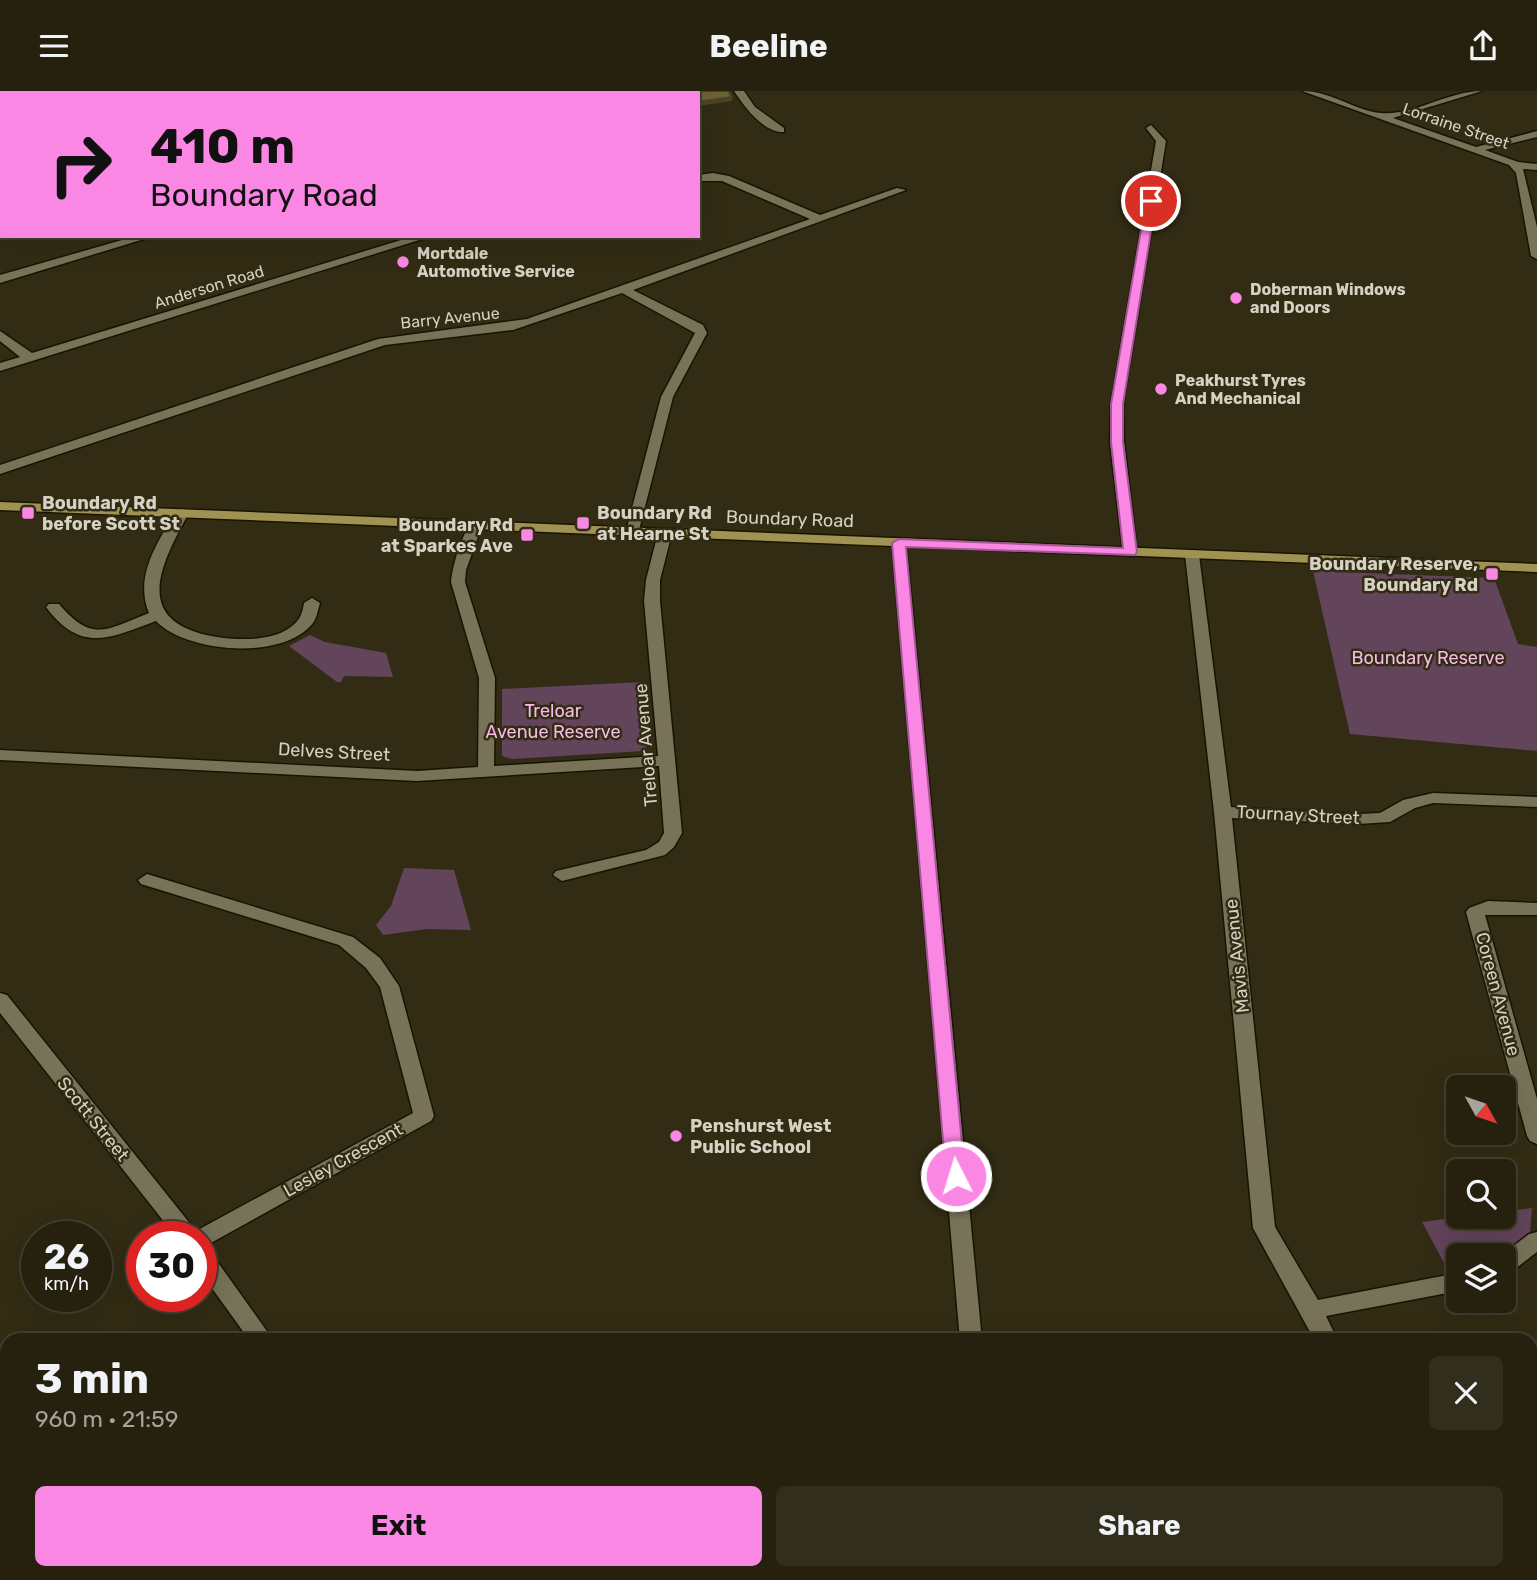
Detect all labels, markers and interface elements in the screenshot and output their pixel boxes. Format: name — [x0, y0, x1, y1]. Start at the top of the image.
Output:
icon: menu — [35, 27, 73, 65]
text: Beeline — [709, 27, 828, 65]
icon: share — [1464, 27, 1502, 65]
street label: Lorraine Street — [1400, 99, 1512, 153]
text: 410 m — [150, 117, 295, 175]
icon: right — [35, 119, 126, 210]
pin — [1121, 171, 1181, 231]
text: Boundary Road — [150, 176, 378, 214]
icon: arrive — [1132, 182, 1170, 220]
place label: Mortdale Automotive Service — [417, 244, 575, 281]
marker: Mortdale Automotive Service — [395, 254, 411, 270]
street label: Anderson Road — [152, 261, 266, 313]
place label: Doberman Windows and Doors — [1250, 280, 1406, 317]
marker: Doberman Windows and Doors — [1228, 290, 1244, 306]
street label: Barry Avenue — [399, 303, 501, 333]
place label: Peakhurst Tyres And Mechanical — [1175, 371, 1306, 408]
marker: Peakhurst Tyres And Mechanical — [1153, 381, 1169, 397]
place label: Boundary Rd before Scott St — [42, 492, 180, 535]
place label: Boundary Rd at Hearne St — [597, 502, 712, 545]
marker: Boundary Rd before Scott St — [20, 505, 36, 521]
street label: Boundary Road — [726, 506, 854, 532]
place label: Boundary Rd at Sparkes Ave — [381, 514, 513, 557]
marker: Boundary Rd at Hearne St — [575, 515, 591, 531]
marker: Boundary Rd at Sparkes Ave — [519, 527, 535, 543]
place label: Boundary Reserve, Boundary Rd — [1309, 553, 1478, 596]
marker: Boundary Reserve, Boundary Rd — [1484, 566, 1500, 582]
park label: Boundary Reserve — [1351, 647, 1505, 669]
street label: Treloar Avenue — [630, 682, 662, 808]
park label: Treloar Avenue Reserve — [485, 700, 621, 743]
street label: Delves Street — [277, 738, 391, 766]
street label: Tournay Street — [1236, 801, 1360, 829]
street label: Mavis Avenue — [1220, 898, 1254, 1014]
street label: Coreen Avenue — [1471, 930, 1525, 1058]
street label: Scott Street — [52, 1072, 134, 1166]
north arrow — [1446, 1075, 1516, 1145]
map controls — [1446, 1075, 1516, 1313]
place label: Penshurst West Public School — [690, 1115, 831, 1158]
street label: Lesley Crescent — [280, 1118, 406, 1202]
marker: Penshurst West Public School — [668, 1128, 684, 1144]
position arrow — [919, 1139, 993, 1213]
button: search — [1446, 1159, 1516, 1229]
speed limit sign: 30 — [126, 1221, 217, 1312]
text: 26 — [44, 1236, 89, 1278]
button: layers — [1446, 1243, 1516, 1313]
text: km/h — [44, 1273, 89, 1295]
text: 3 min — [35, 1354, 149, 1404]
button: close — [1429, 1356, 1503, 1430]
text: 960 m · 21:59 — [35, 1405, 178, 1433]
button: Exit — [35, 1486, 762, 1566]
button: Share — [776, 1486, 1503, 1566]

